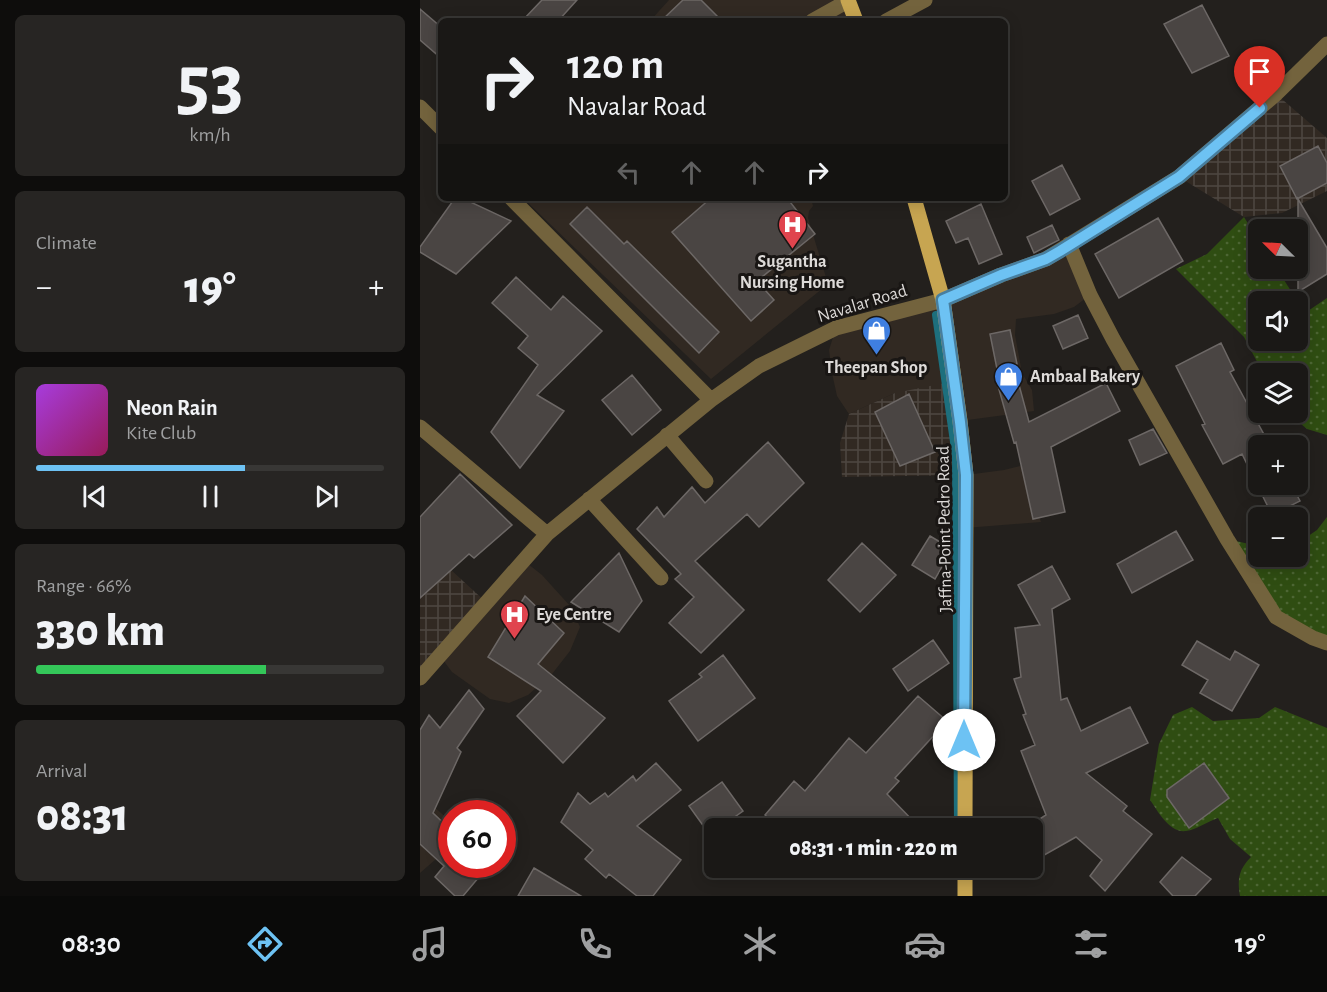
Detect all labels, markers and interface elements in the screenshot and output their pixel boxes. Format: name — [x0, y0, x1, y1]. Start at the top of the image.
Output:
icon: right — [468, 42, 546, 120]
text: 120 m — [567, 44, 664, 86]
text: 53 — [176, 45, 244, 123]
pin — [1234, 46, 1285, 108]
icon: arrive — [1243, 55, 1276, 88]
text: Navalar Road — [567, 93, 706, 120]
text: km/h — [189, 125, 231, 145]
icon: left — [612, 156, 645, 189]
icon: ahead — [675, 156, 708, 189]
icon: ahead — [738, 156, 771, 189]
icon: right — [801, 156, 834, 189]
hospital icon: Sugantha Nursing Home — [776, 208, 808, 250]
north arrow — [1248, 219, 1308, 279]
map controls — [1248, 219, 1308, 567]
text: Climate — [36, 233, 97, 253]
place label: Sugantha Nursing Home — [740, 253, 844, 292]
text: 19° — [184, 266, 236, 311]
text: − — [36, 271, 52, 304]
text: + — [368, 271, 384, 304]
street label: Navalar Road — [815, 282, 909, 326]
button: sound — [1248, 291, 1308, 351]
shop icon: Theepan Shop — [860, 314, 892, 356]
place label: Theepan Shop — [825, 359, 927, 377]
shop icon: Ambaal Bakery — [993, 360, 1025, 402]
button: layers — [1248, 363, 1308, 423]
place label: Ambaal Bakery — [1030, 368, 1141, 386]
text: Neon Rain — [126, 397, 218, 419]
text: Kite Club — [126, 423, 196, 443]
button: + — [1248, 435, 1308, 495]
street label: Jaffna-Point Pedro Road — [935, 446, 955, 612]
icon: previous — [78, 480, 111, 513]
icon: pause — [194, 480, 227, 513]
icon: next — [310, 480, 343, 513]
button: − — [1248, 507, 1308, 567]
text: Range · 66% — [36, 576, 131, 596]
hospital icon: Eye Centre — [499, 598, 531, 640]
place label: Eye Centre — [536, 606, 612, 624]
text: 330 km — [36, 609, 165, 654]
position arrow — [932, 708, 996, 772]
text: Arrival — [36, 761, 87, 781]
text: 08:31 — [36, 794, 129, 839]
speed limit sign: 60 — [438, 800, 516, 878]
text: 08:31 · 1 min · 220 m — [789, 837, 958, 859]
icon: directions — [244, 923, 286, 965]
icon: music — [409, 923, 451, 965]
icon: phone — [574, 923, 616, 965]
icon: climate — [739, 923, 781, 965]
icon: car — [904, 923, 946, 965]
icon: filters — [1070, 923, 1112, 965]
text: 08:30 — [62, 930, 121, 957]
text: 19° — [1235, 930, 1265, 957]

